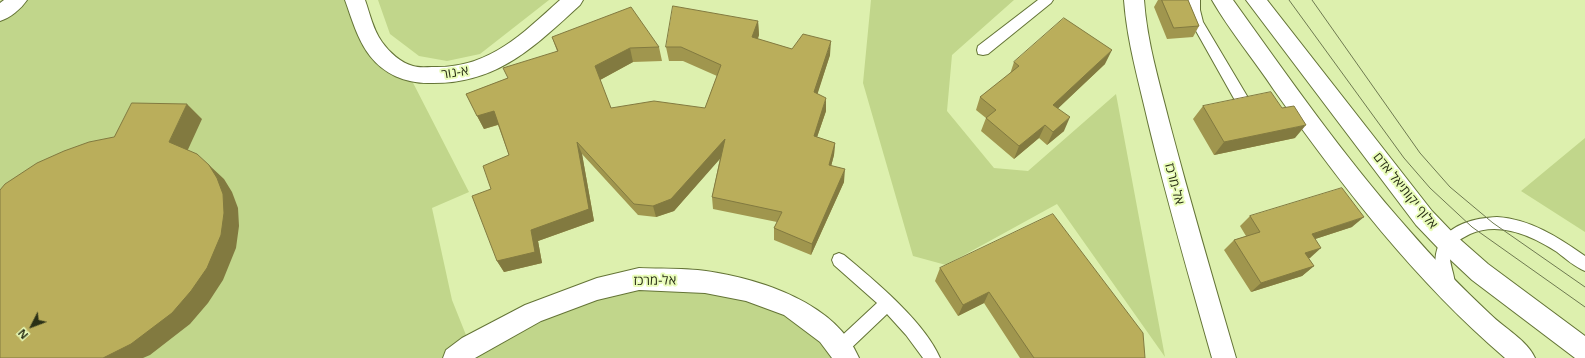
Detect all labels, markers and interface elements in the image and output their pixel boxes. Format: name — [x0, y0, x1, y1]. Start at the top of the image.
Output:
street label: א-נור — [440, 63, 470, 83]
street label: אלוף יקותיאל אדם — [1369, 150, 1441, 232]
street label: אל-מרכז — [1161, 161, 1187, 207]
street label: אל-מרכז — [634, 273, 676, 289]
north arrow — [12, 306, 52, 346]
text: N — [14, 326, 31, 343]

